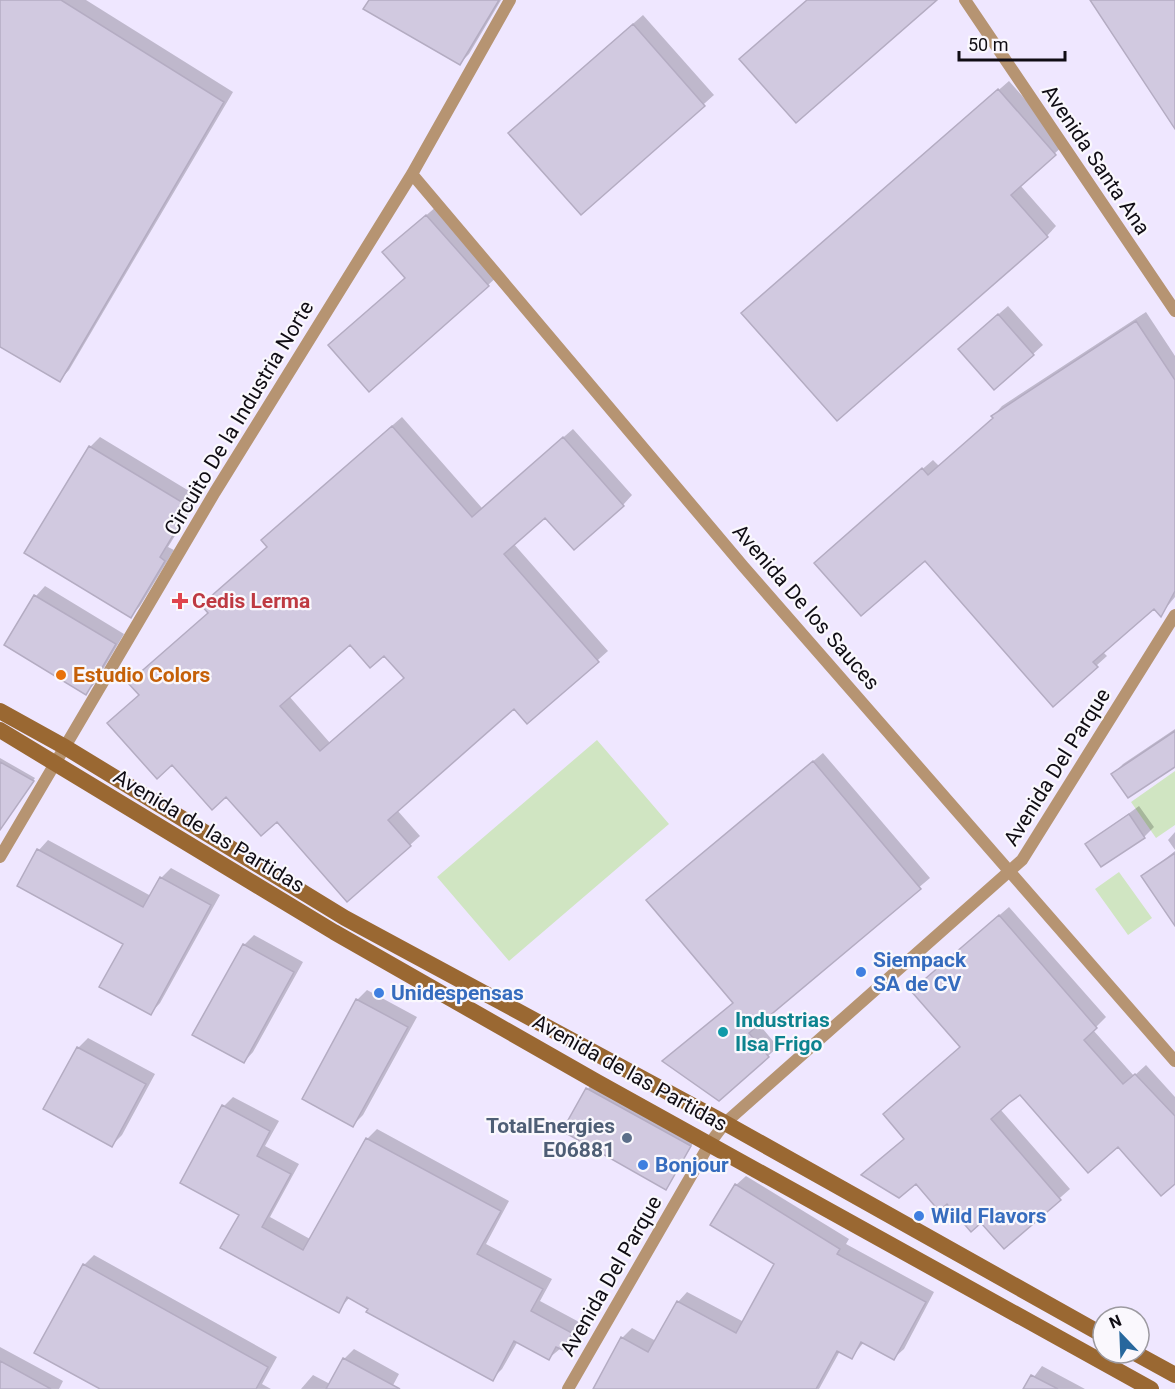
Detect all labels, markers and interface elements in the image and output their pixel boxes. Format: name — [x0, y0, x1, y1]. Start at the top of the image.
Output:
scale bar — [959, 24, 1066, 62]
text: 50 m — [968, 34, 1008, 55]
street label: Avenida Santa Ana — [1037, 81, 1155, 239]
street label: Circuito De la Industria Norte — [159, 297, 319, 539]
street label: Avenida De los Sauces — [728, 519, 884, 695]
place label: Cedis Lerma — [192, 589, 310, 613]
marker: Cedis Lerma — [173, 594, 187, 608]
place label: Estudio Colors — [73, 663, 211, 687]
marker: Estudio Colors — [54, 668, 68, 682]
street label: Avenida Del Parque — [999, 684, 1115, 850]
street label: Avenida de las Partidas — [109, 764, 309, 898]
place label: Siempack SA de CV — [873, 948, 967, 996]
marker: Siempack SA de CV — [854, 965, 868, 979]
place label: Unidespensas — [391, 981, 524, 1005]
marker: Unidespensas — [372, 986, 386, 1000]
place label: Industrias Ilsa Frigo — [735, 1008, 830, 1056]
street label: Avenida de las Partidas — [529, 1010, 731, 1136]
marker: Industrias Ilsa Frigo — [716, 1025, 730, 1039]
place label: TotalEnergies E06881 — [486, 1114, 615, 1162]
marker: TotalEnergies E06881 — [620, 1131, 634, 1145]
place label: Bonjour — [655, 1153, 729, 1177]
marker: Bonjour — [636, 1158, 650, 1172]
street label: Avenida Del Parque — [555, 1192, 667, 1360]
place label: Wild Flavors — [931, 1204, 1047, 1228]
marker: Wild Flavors — [912, 1209, 926, 1223]
north arrow — [1091, 1305, 1151, 1365]
text: N — [1106, 1311, 1124, 1333]

